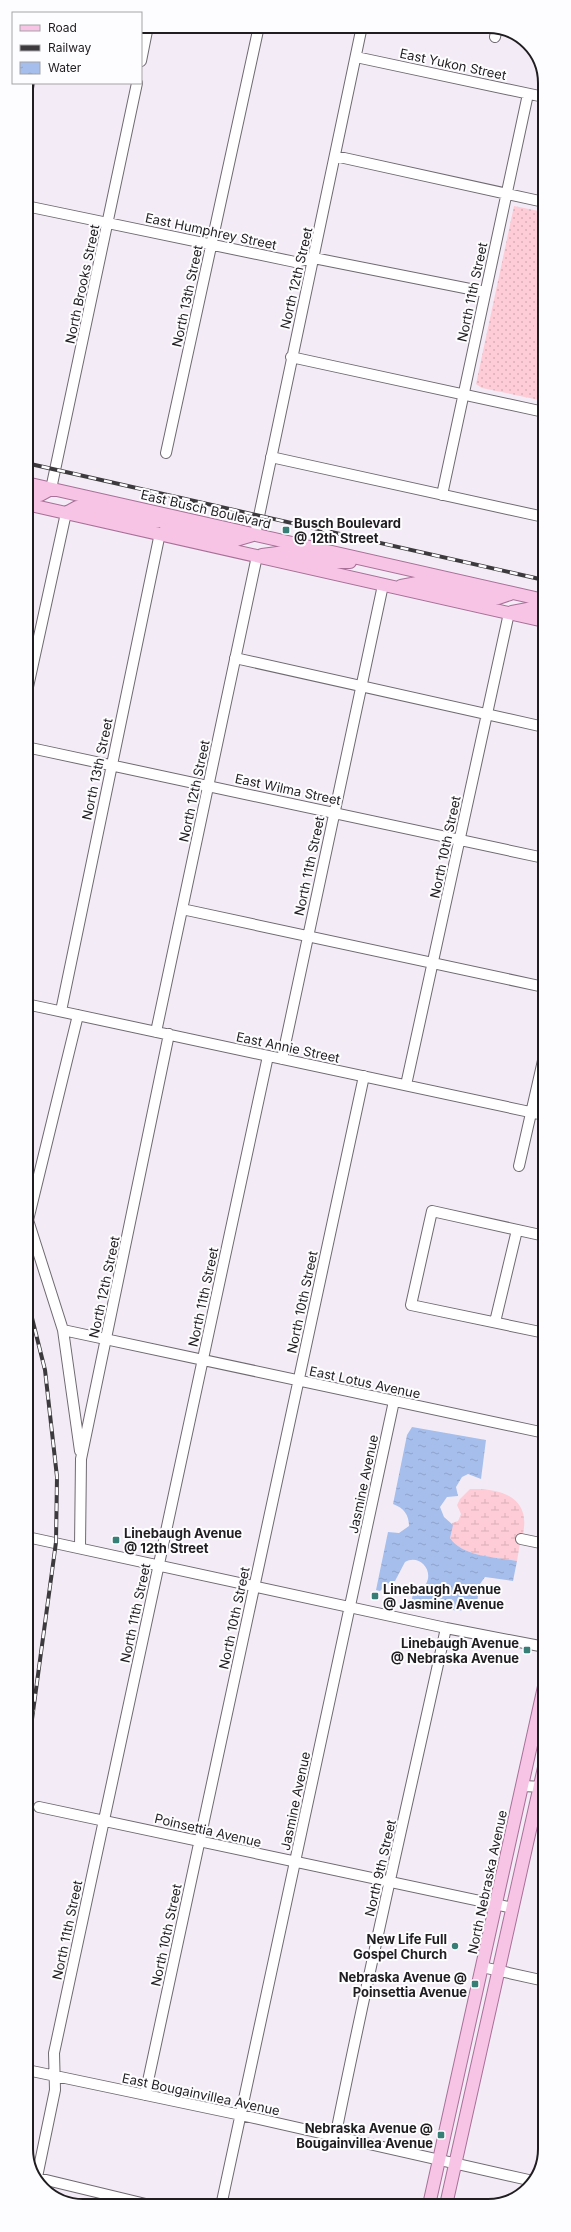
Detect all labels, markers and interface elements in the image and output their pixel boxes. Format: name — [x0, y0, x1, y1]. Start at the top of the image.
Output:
legend — [12, 12, 142, 84]
text: Road — [48, 20, 77, 35]
text: Railway — [48, 40, 92, 55]
street label: East Yukon Street — [398, 45, 508, 83]
text: Water — [48, 60, 82, 75]
street label: East Humphrey Street — [144, 209, 278, 253]
street label: North Brooks Street — [62, 223, 102, 345]
street label: North 12th Street — [277, 226, 315, 330]
street label: North 11th Street — [454, 241, 490, 343]
street label: North 13th Street — [168, 244, 206, 348]
street label: East Busch Boulevard — [139, 486, 273, 532]
place label: Busch Boulevard @ 12th Street — [294, 515, 401, 546]
marker: Busch Boulevard @ 12th Street — [281, 525, 291, 535]
street label: North 13th Street — [78, 717, 116, 821]
street label: North 12th Street — [175, 739, 213, 843]
street label: East Wilma Street — [234, 770, 342, 808]
street label: North 10th Street — [426, 794, 464, 900]
street label: North 11th Street — [291, 815, 327, 917]
street label: East Annie Street — [235, 1028, 341, 1066]
street label: North 12th Street — [85, 1235, 123, 1339]
street label: North 11th Street — [185, 1246, 221, 1348]
street label: North 10th Street — [283, 1249, 321, 1355]
street label: East Lotus Avenue — [308, 1362, 422, 1402]
street label: Jasmine Avenue — [345, 1433, 381, 1535]
place label: Linebaugh Avenue @ 12th Street — [124, 1525, 242, 1556]
marker: Linebaugh Avenue @ 12th Street — [111, 1535, 121, 1545]
street label: North 11th Street — [117, 1562, 153, 1664]
street label: North 10th Street — [215, 1565, 253, 1671]
place label: Linebaugh Avenue @ Jasmine Avenue — [383, 1581, 504, 1612]
marker: Linebaugh Avenue @ Jasmine Avenue — [370, 1591, 380, 1601]
place label: Linebaugh Avenue @ Nebraska Avenue — [391, 1635, 519, 1666]
marker: Linebaugh Avenue @ Nebraska Avenue — [522, 1645, 532, 1655]
street label: Jasmine Avenue — [277, 1750, 313, 1852]
street label: North Nebraska Avenue — [464, 1809, 510, 1955]
street label: Poinsettia Avenue — [153, 1810, 263, 1850]
street label: North 9th Street — [361, 1818, 399, 1918]
street label: North 11th Street — [49, 1879, 85, 1981]
street label: North 10th Street — [147, 1882, 185, 1988]
place label: New Life Full Gospel Church — [353, 1931, 447, 1962]
marker: New Life Full Gospel Church — [450, 1941, 460, 1951]
place label: Nebraska Avenue @ Poinsettia Avenue — [339, 1969, 467, 2000]
marker: Nebraska Avenue @ Poinsettia Avenue — [470, 1979, 480, 1989]
street label: East Bougainvillea Avenue — [121, 2069, 281, 2119]
place label: Nebraska Avenue @ Bougainvillea Avenue — [296, 2120, 433, 2151]
marker: Nebraska Avenue @ Bougainvillea Avenue — [436, 2130, 446, 2140]

